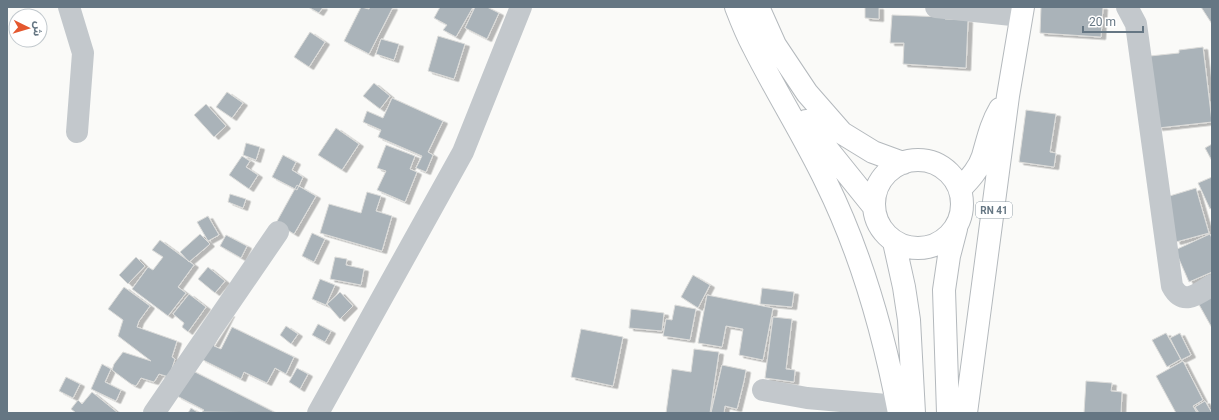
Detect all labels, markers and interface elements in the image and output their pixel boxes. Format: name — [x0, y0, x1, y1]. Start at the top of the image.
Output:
north arrow — [8, 8, 48, 48]
scale bar — [1083, 8, 1143, 34]
text: 20 m — [1089, 15, 1116, 29]
text: ش — [30, 21, 45, 37]
road number: RN 41 — [976, 202, 1012, 218]

